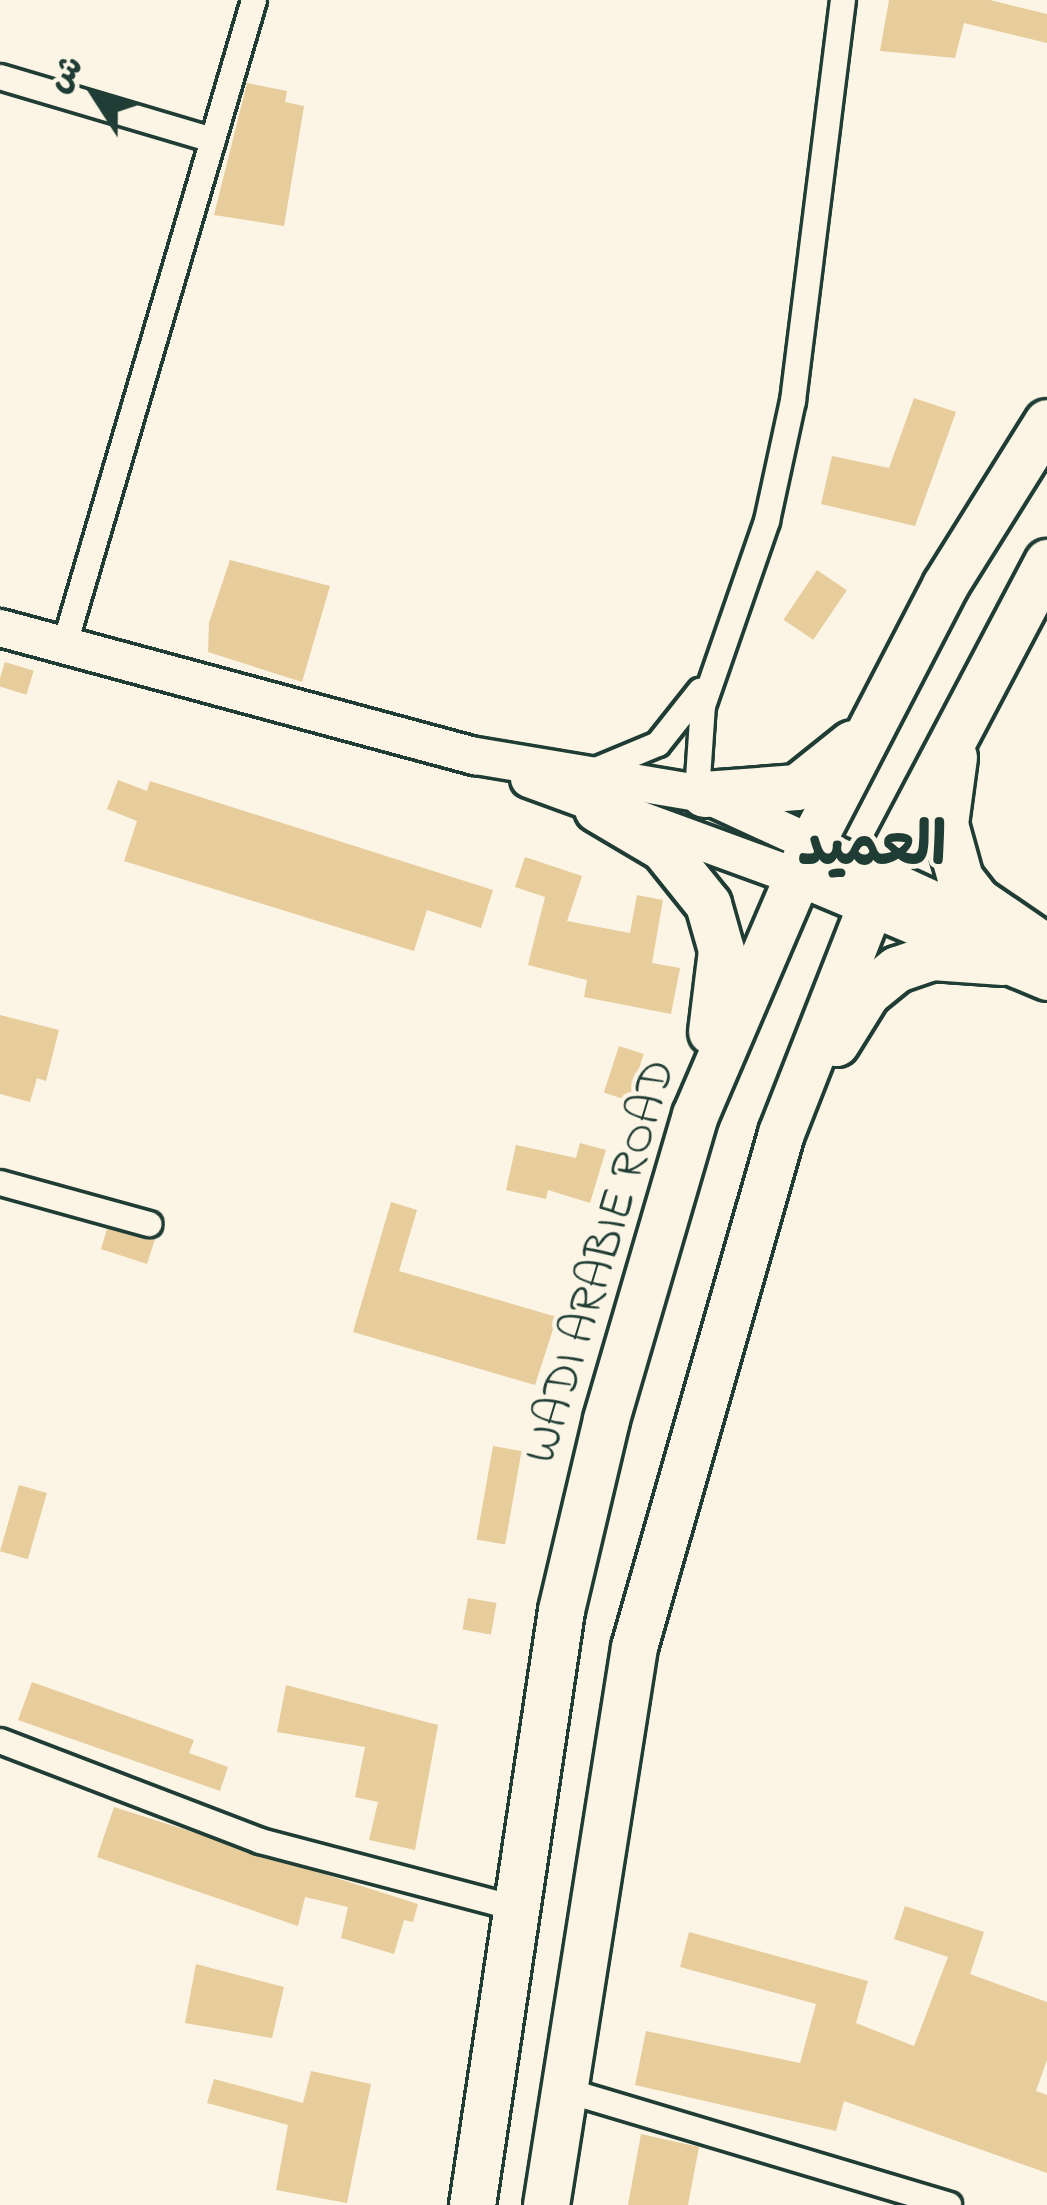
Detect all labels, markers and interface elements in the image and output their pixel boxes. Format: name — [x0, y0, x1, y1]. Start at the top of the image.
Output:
north arrow — [36, 36, 156, 156]
text: ش — [37, 46, 97, 104]
district label: العميد — [798, 813, 946, 885]
street label: WADI ARABIE ROAD — [513, 1053, 691, 1471]

